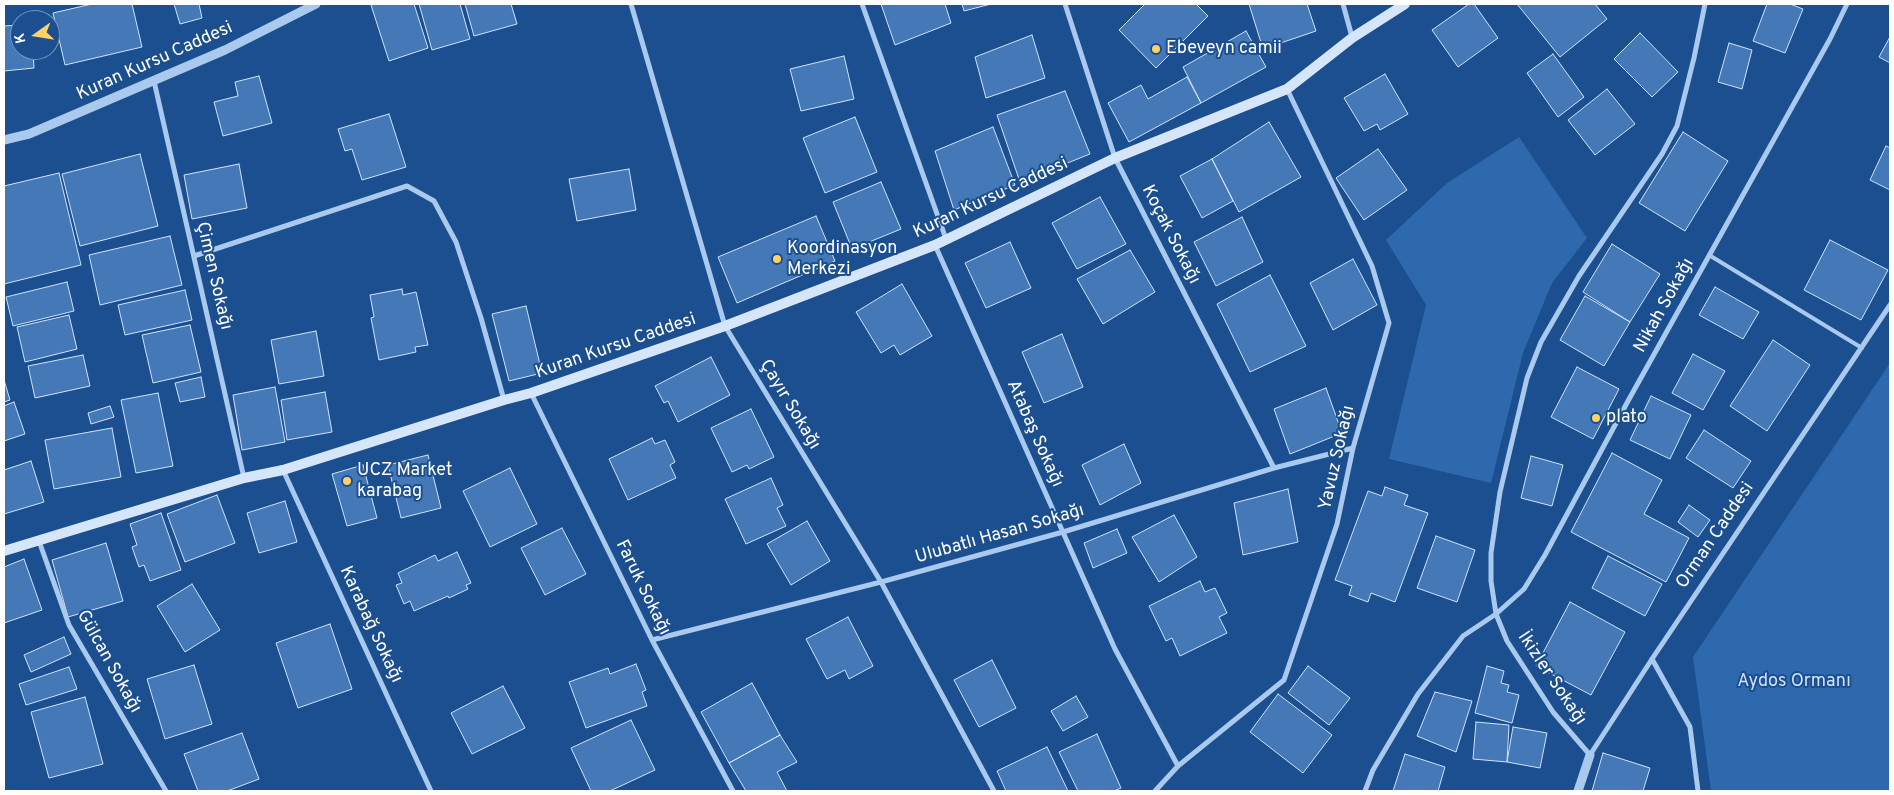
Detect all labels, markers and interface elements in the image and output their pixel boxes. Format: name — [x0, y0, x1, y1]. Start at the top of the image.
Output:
north arrow — [10, 10, 60, 60]
street label: Kuran Kursu Caddesi — [74, 18, 236, 106]
text: K — [11, 32, 30, 45]
place label: Ebeveyn camii — [1166, 38, 1282, 60]
marker: Ebeveyn camii — [1150, 43, 1162, 55]
street label: Kuran Kursu Caddesi — [910, 154, 1072, 244]
street label: Koçak Sokağı — [1136, 182, 1204, 288]
street label: Çimen Sokağı — [190, 220, 236, 332]
place label: Koordinasyon Merkezi — [787, 238, 897, 280]
marker: Koordinasyon Merkezi — [771, 253, 783, 265]
street label: Nikah Sokağı — [1630, 255, 1700, 357]
street label: Kuran Kursu Caddesi — [533, 309, 699, 385]
street label: Çayır Sokağı — [754, 356, 824, 454]
street label: Atabaş Sokağı — [1001, 377, 1067, 491]
street label: Yavuz Sokağı — [1315, 404, 1361, 512]
place label: plato — [1606, 407, 1647, 429]
marker: plato — [1590, 412, 1602, 424]
place label: UCZ Market karabag — [357, 460, 452, 502]
marker: UCZ Market karabag — [341, 475, 353, 487]
street label: Orman Caddesi — [1672, 479, 1760, 593]
street label: Ulubatlı Hasan Sokağı — [913, 501, 1087, 569]
street label: Faruk Sokağı — [610, 537, 674, 639]
street label: Karabağ Sokağı — [334, 563, 406, 687]
street label: Gülcan Sokağı — [71, 607, 145, 717]
street label: İkizler Sokağı — [1512, 628, 1590, 730]
park label: Aydos Ormanı — [1737, 671, 1851, 693]

